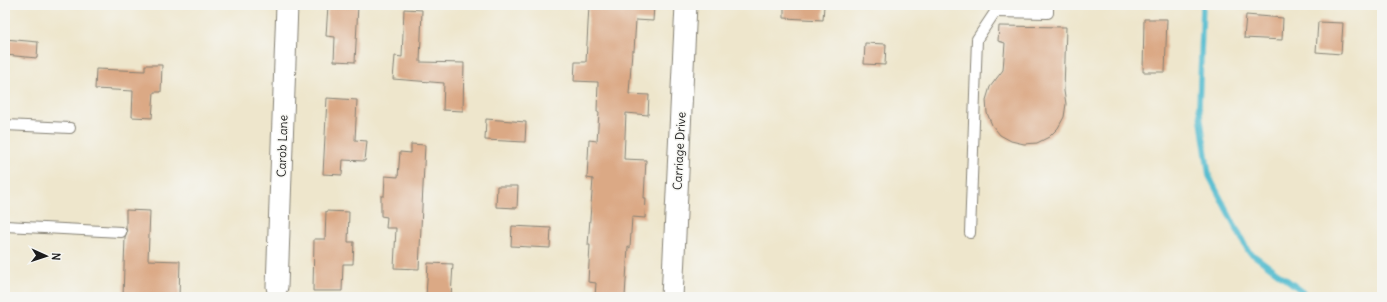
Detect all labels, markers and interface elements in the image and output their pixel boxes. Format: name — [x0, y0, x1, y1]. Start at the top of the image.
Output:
street label: Carriage Drive — [669, 111, 689, 191]
street label: Carob Lane — [273, 115, 291, 177]
north arrow — [26, 236, 66, 276]
text: N — [49, 252, 63, 261]

